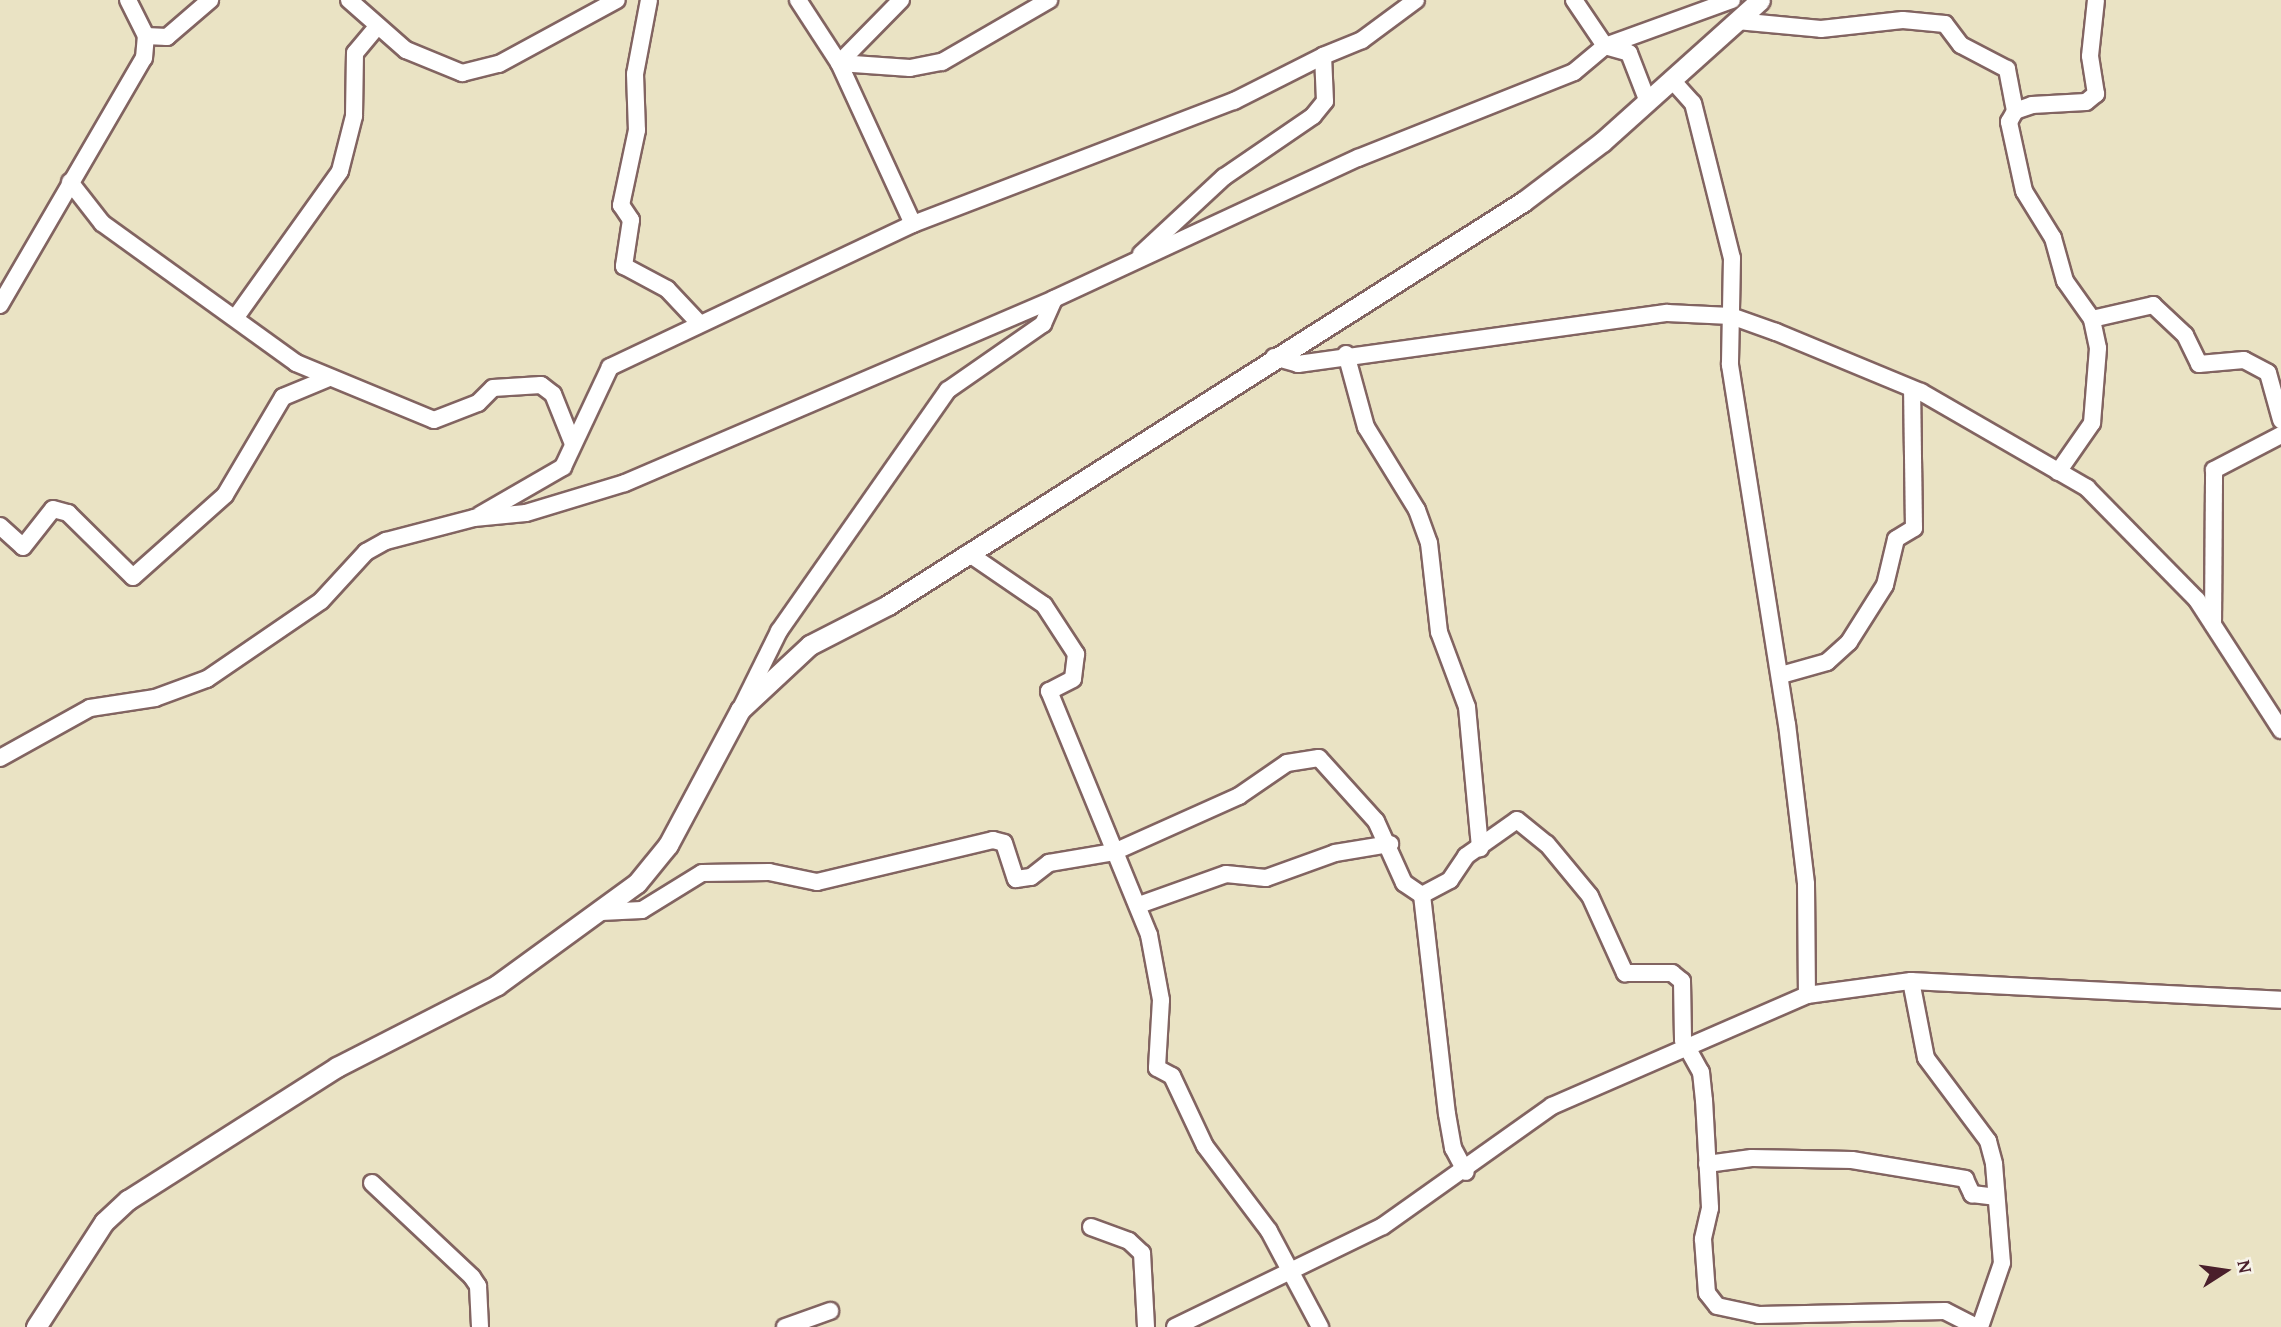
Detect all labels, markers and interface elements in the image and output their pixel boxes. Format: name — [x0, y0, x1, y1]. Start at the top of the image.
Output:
north arrow — [2190, 1236, 2260, 1306]
text: N — [2231, 1258, 2261, 1276]

